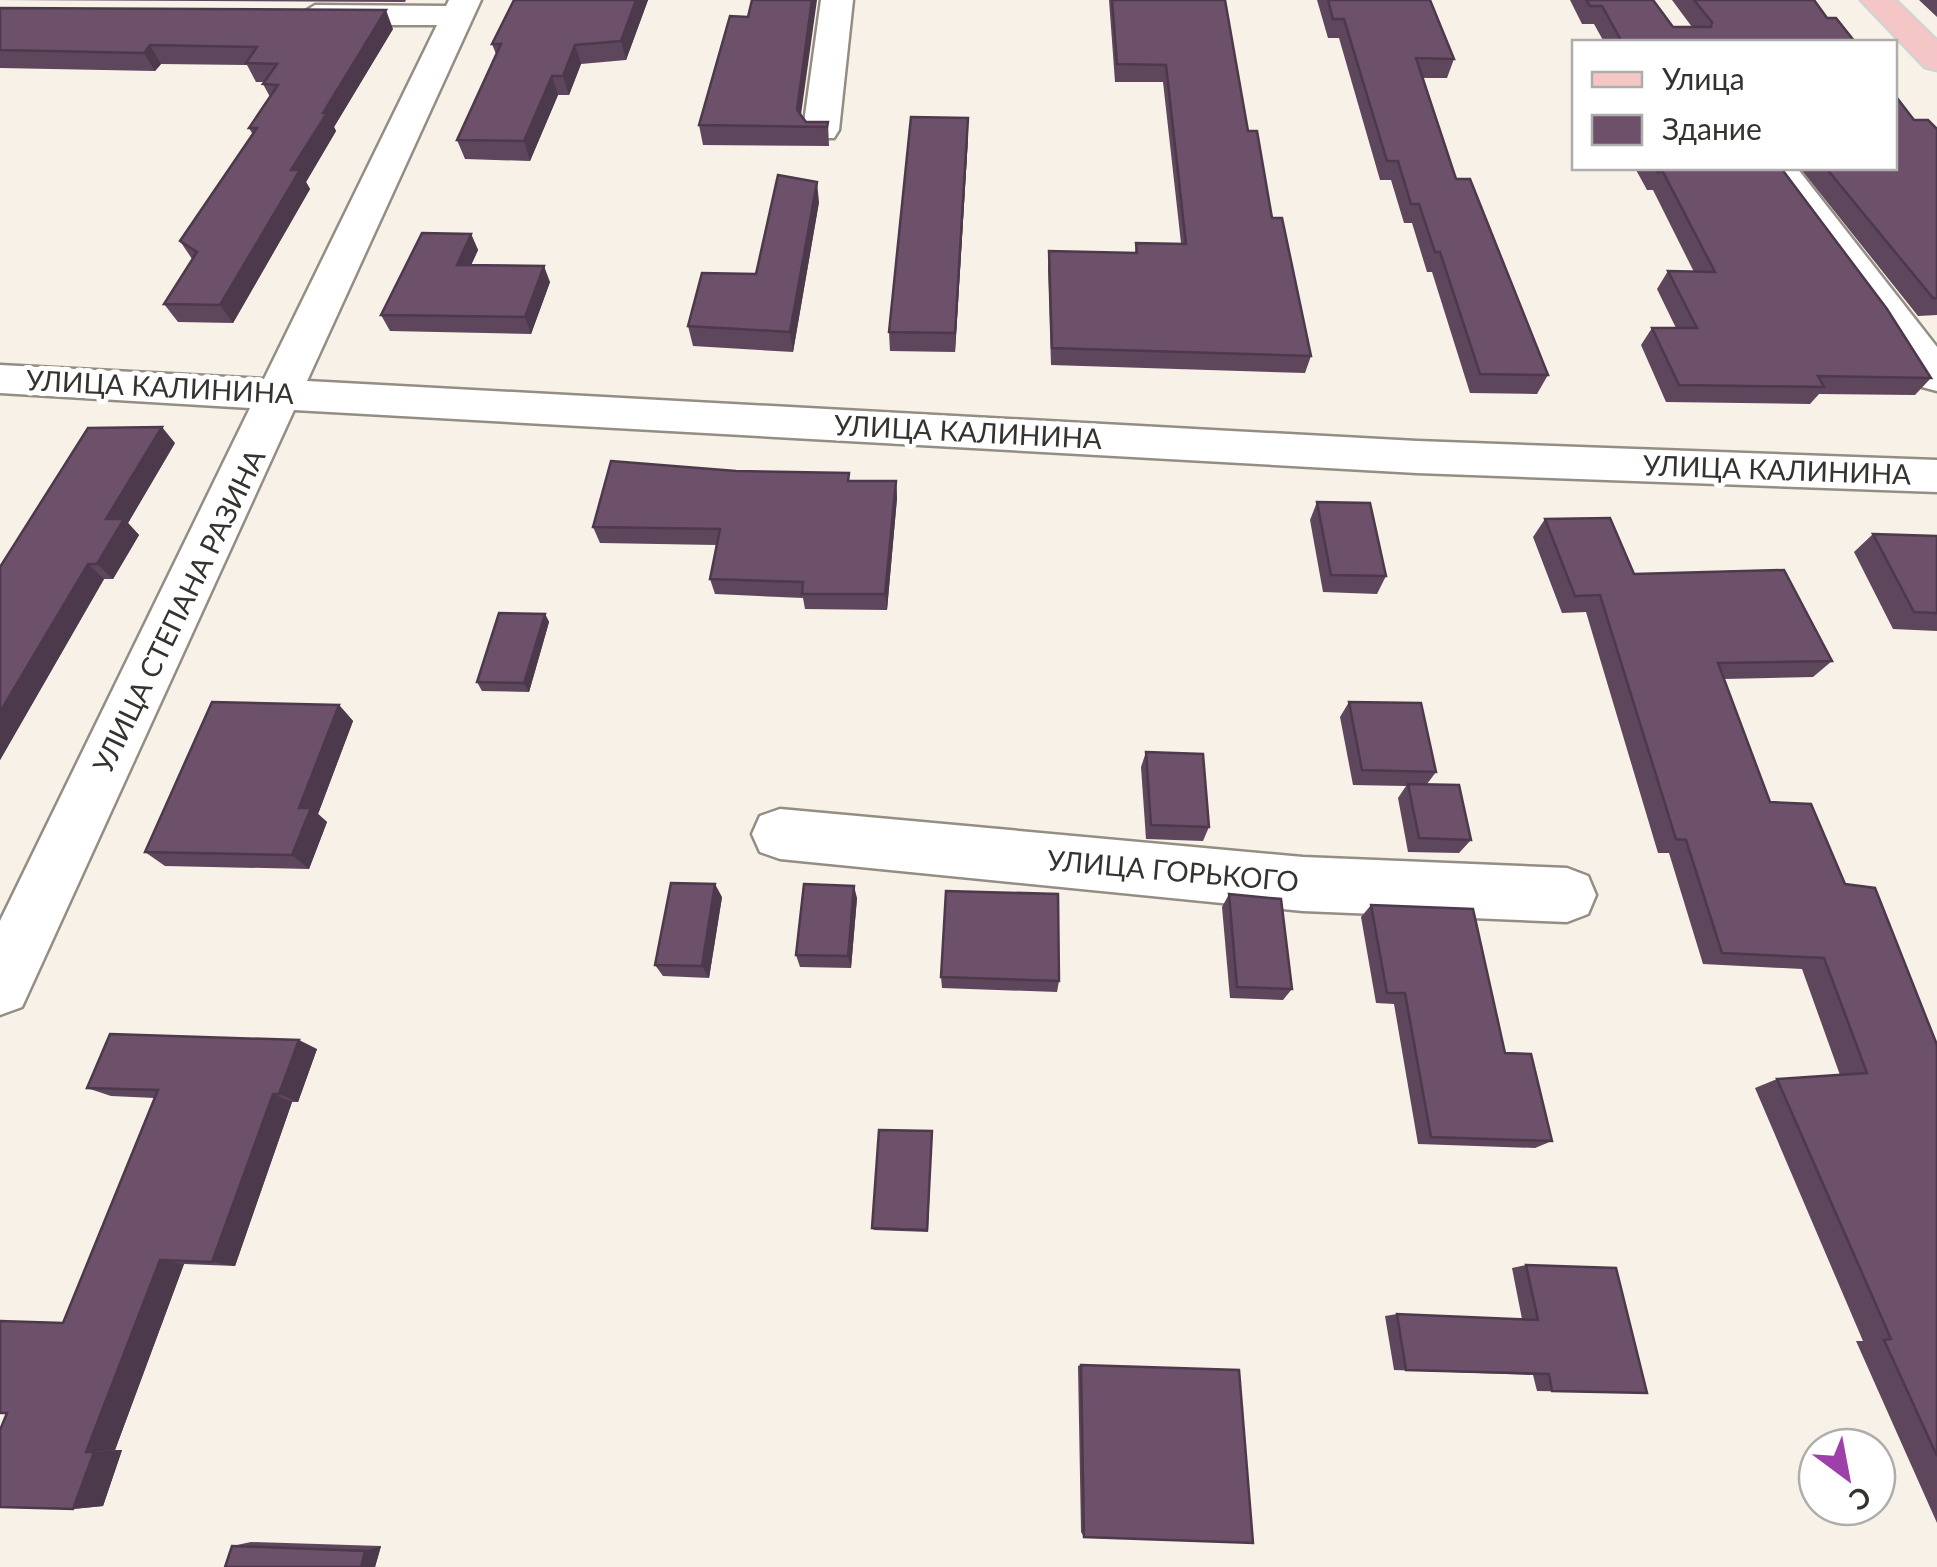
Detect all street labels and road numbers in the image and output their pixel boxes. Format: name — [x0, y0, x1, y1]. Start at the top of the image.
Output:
street label: УЛИЦА КАЛИНИНА — [25, 362, 295, 410]
street label: УЛИЦА КАЛИНИНА — [833, 407, 1103, 455]
street label: УЛИЦА СТЕПАНА РАЗИНА — [85, 443, 271, 778]
street label: УЛИЦА КАЛИНИНА — [1642, 447, 1912, 491]
street label: УЛИЦА ГОРЬКОГО — [1046, 842, 1300, 898]

